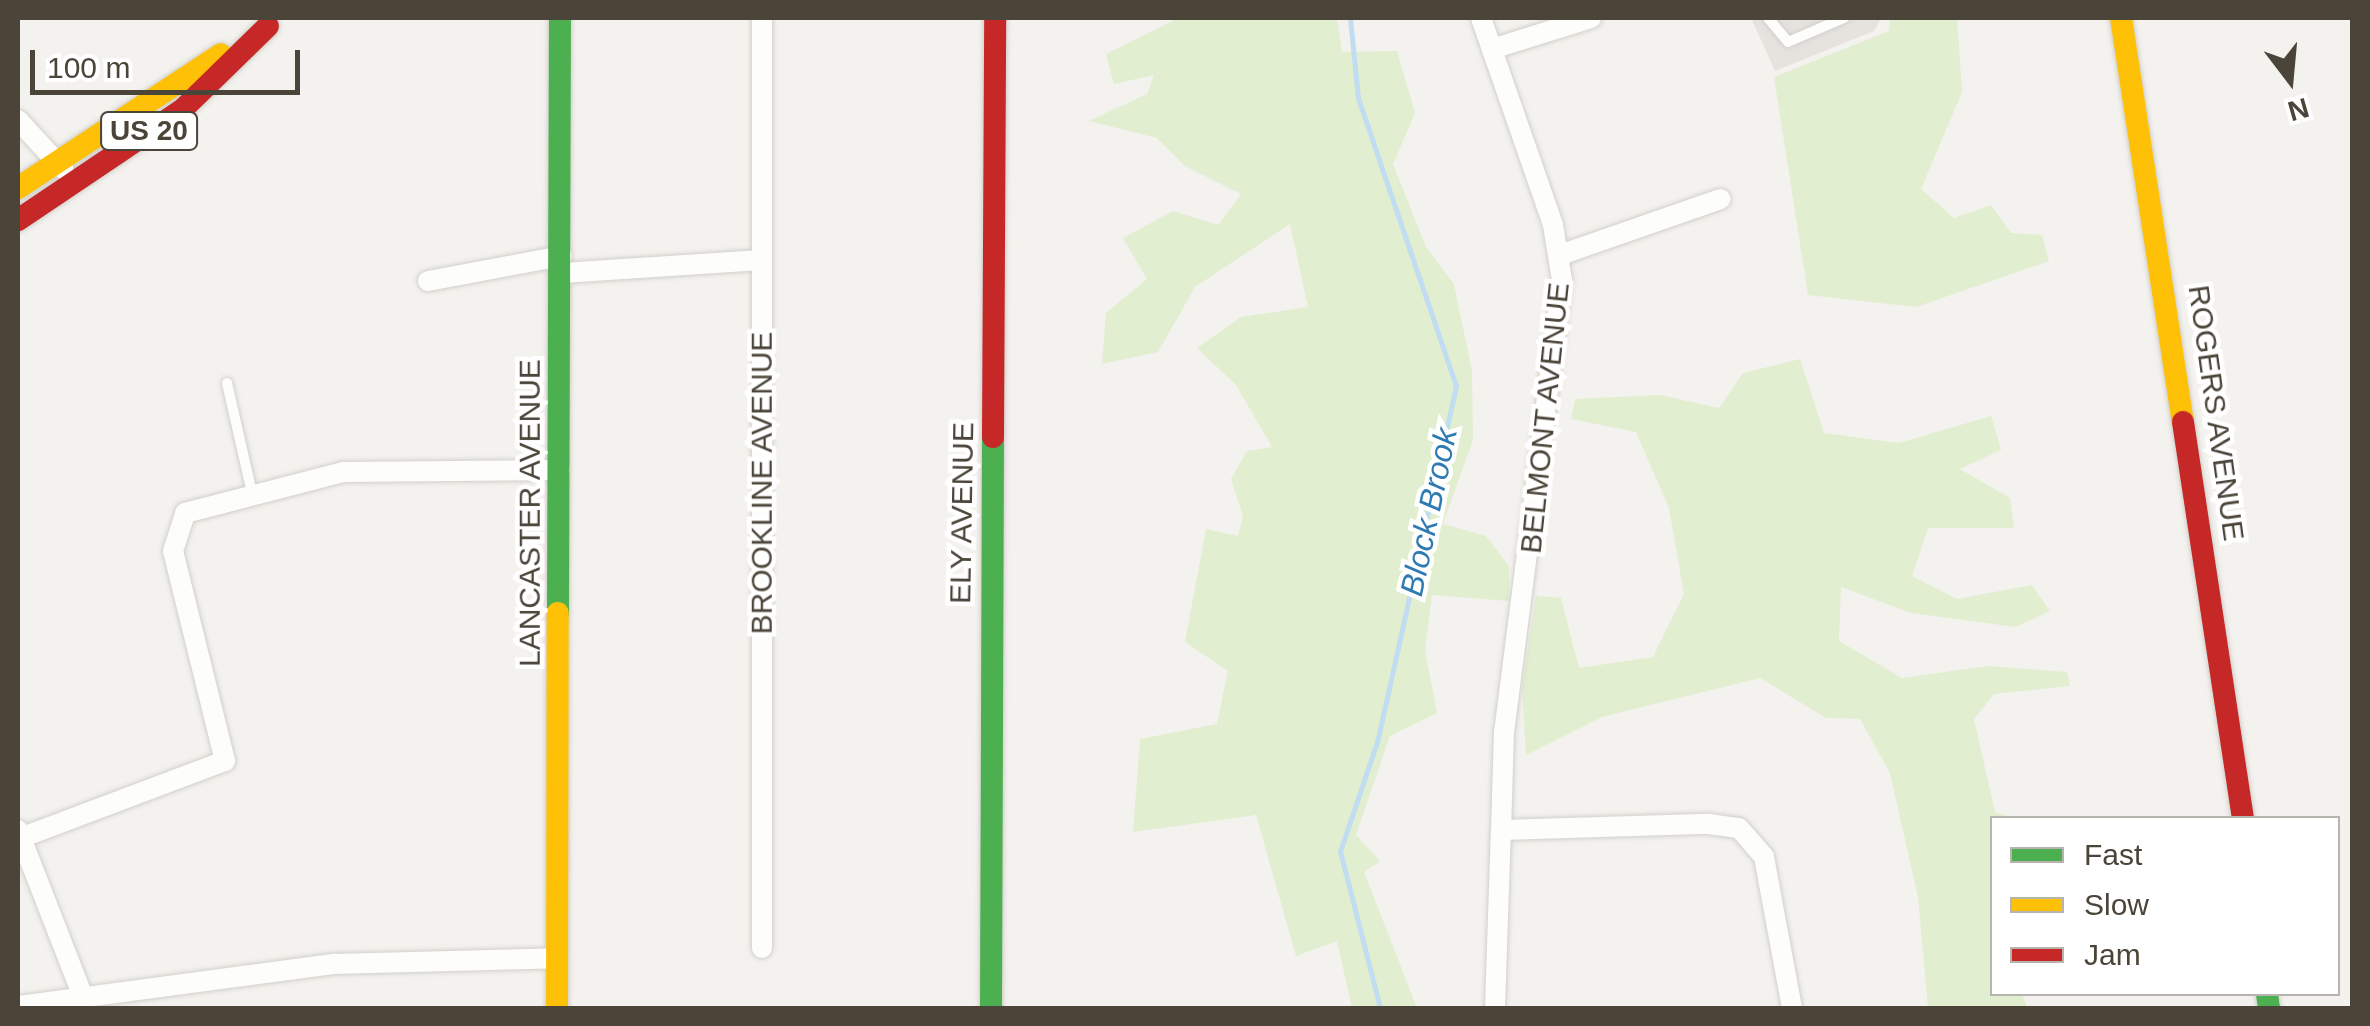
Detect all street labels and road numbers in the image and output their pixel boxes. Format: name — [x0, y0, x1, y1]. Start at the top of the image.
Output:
road number: US 20 — [99, 108, 199, 154]
street label: BELMONT AVENUE — [1513, 280, 1577, 556]
street label: ROGERS AVENUE — [2180, 282, 2252, 544]
street label: BROOKLINE AVENUE — [744, 331, 780, 635]
street label: LANCASTER AVENUE — [512, 358, 548, 668]
street label: ELY AVENUE — [942, 421, 982, 605]

